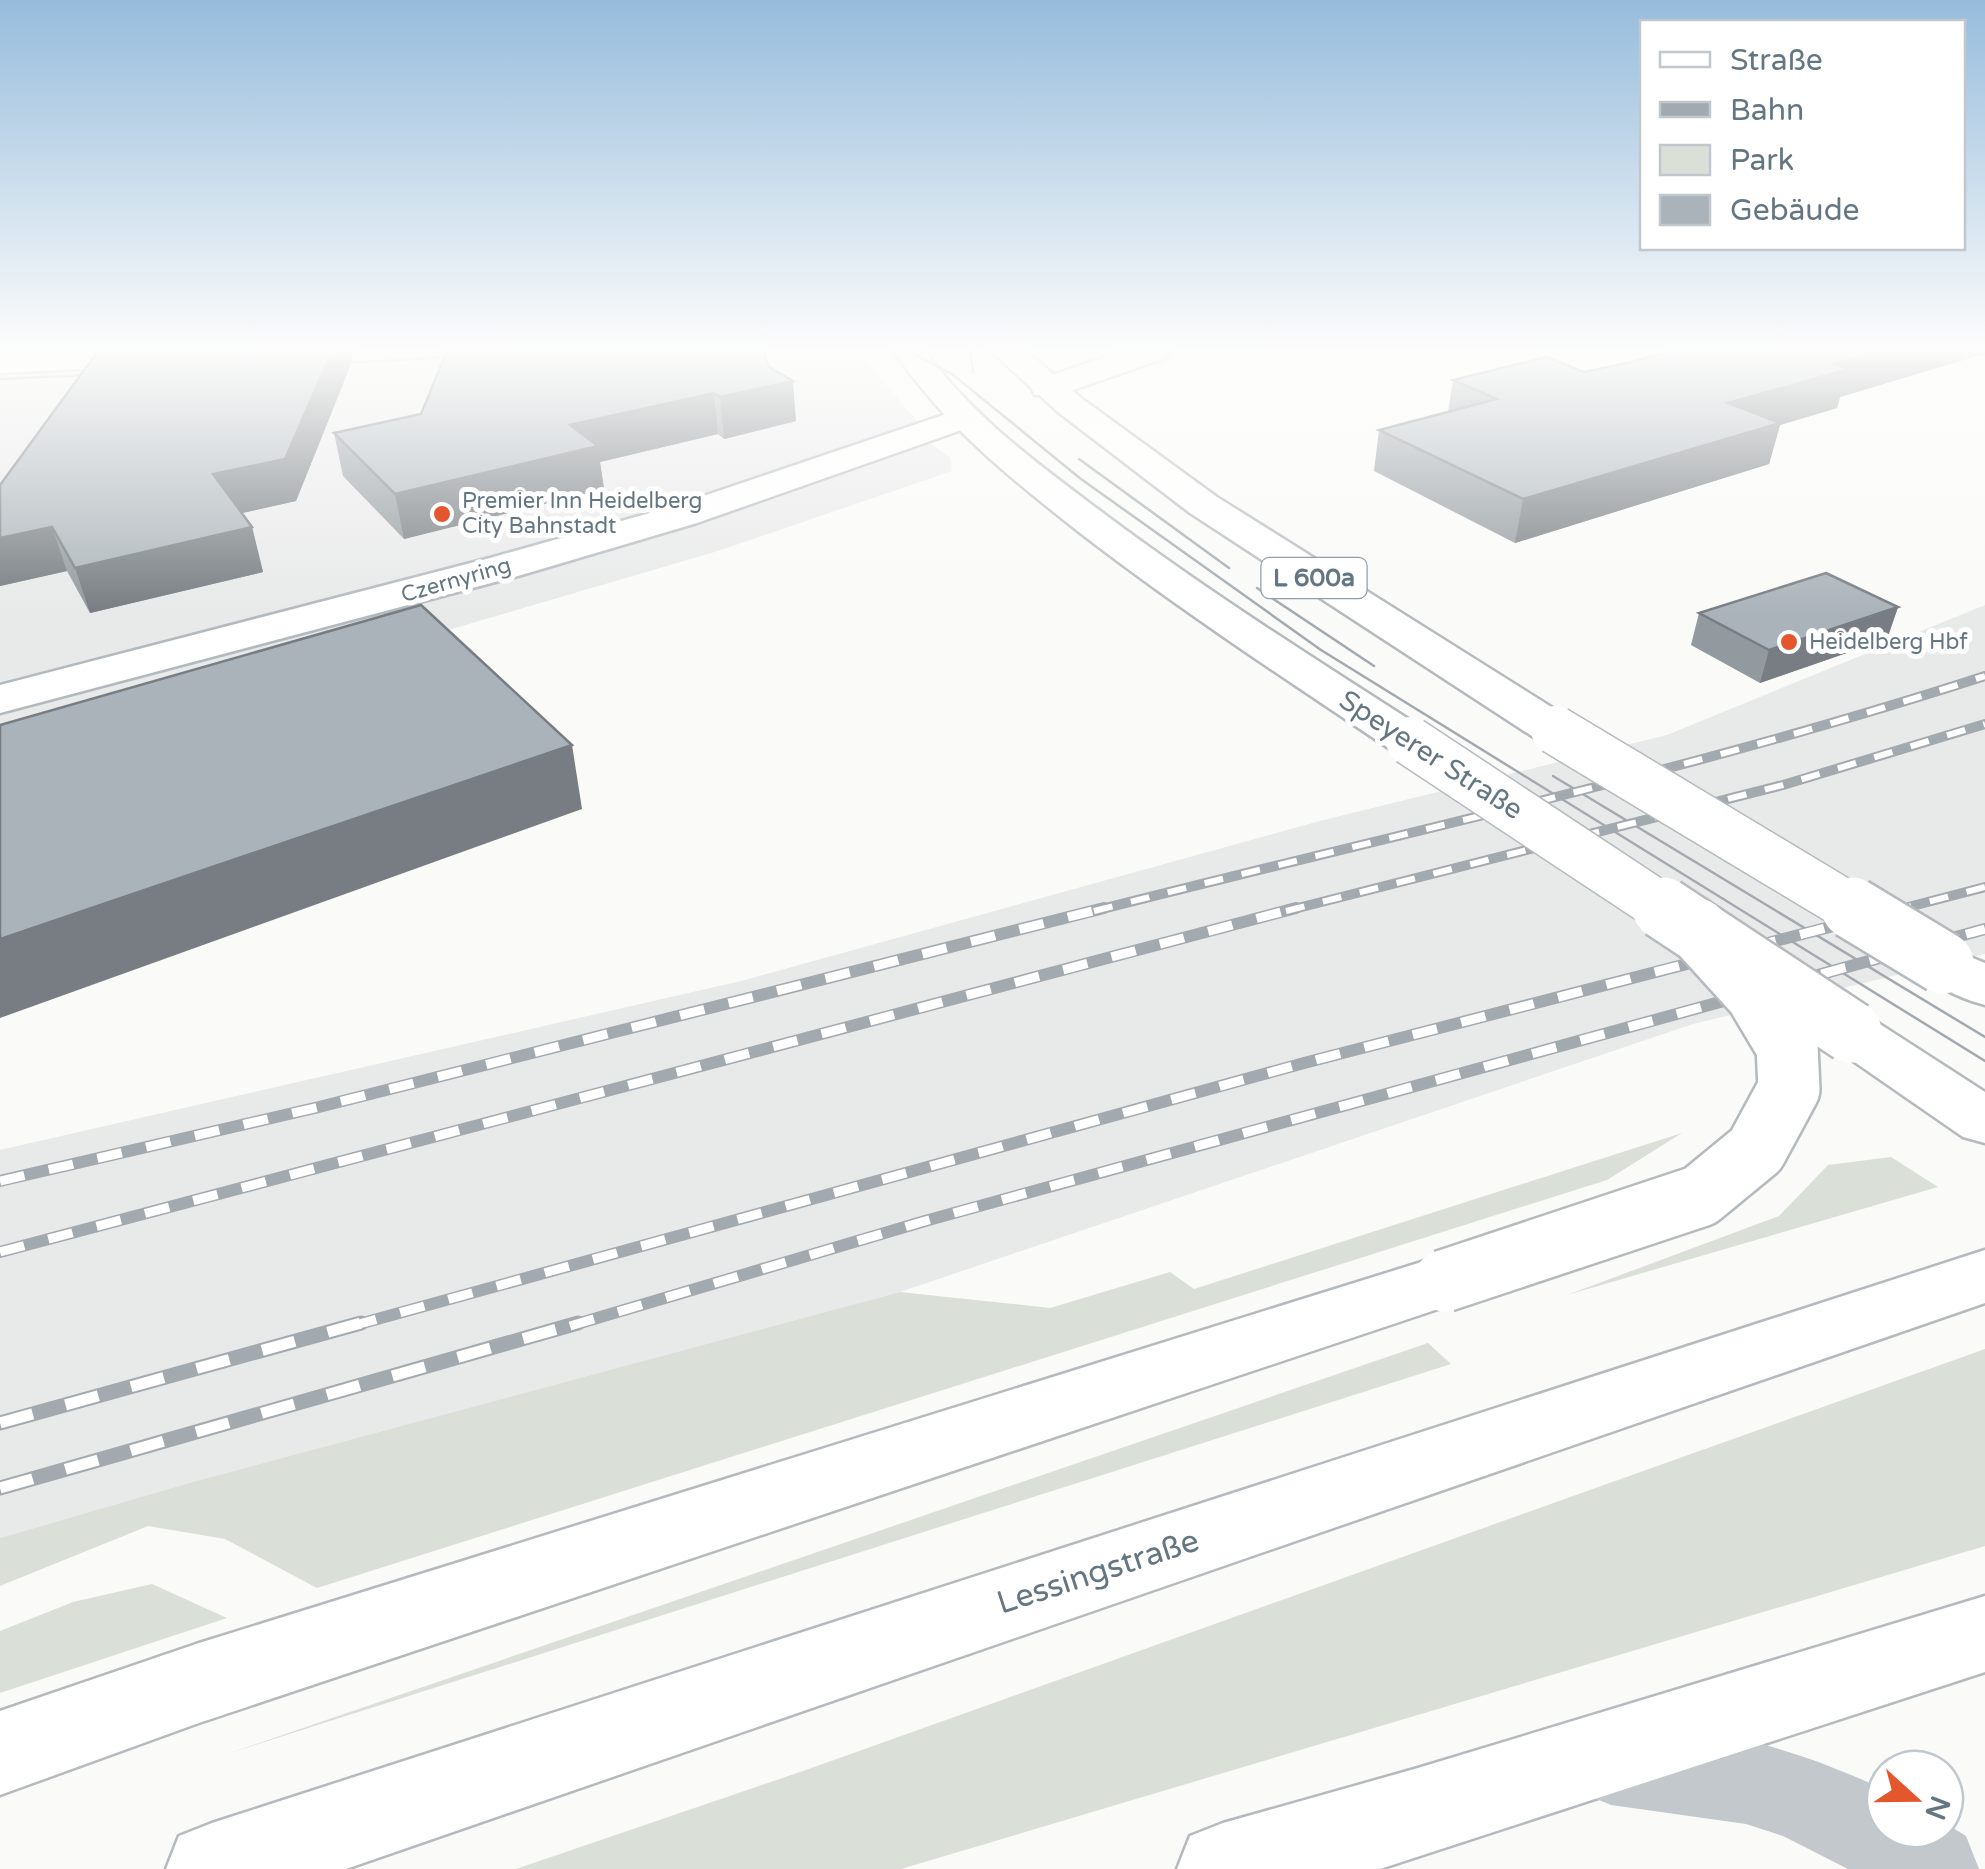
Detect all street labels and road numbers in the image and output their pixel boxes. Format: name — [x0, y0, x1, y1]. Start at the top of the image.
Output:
street label: Czernyring — [398, 552, 514, 608]
road number: L 600a — [1262, 558, 1366, 598]
street label: Speyerer Straße — [1333, 683, 1529, 827]
street label: Lessingstraße — [992, 1521, 1204, 1623]

